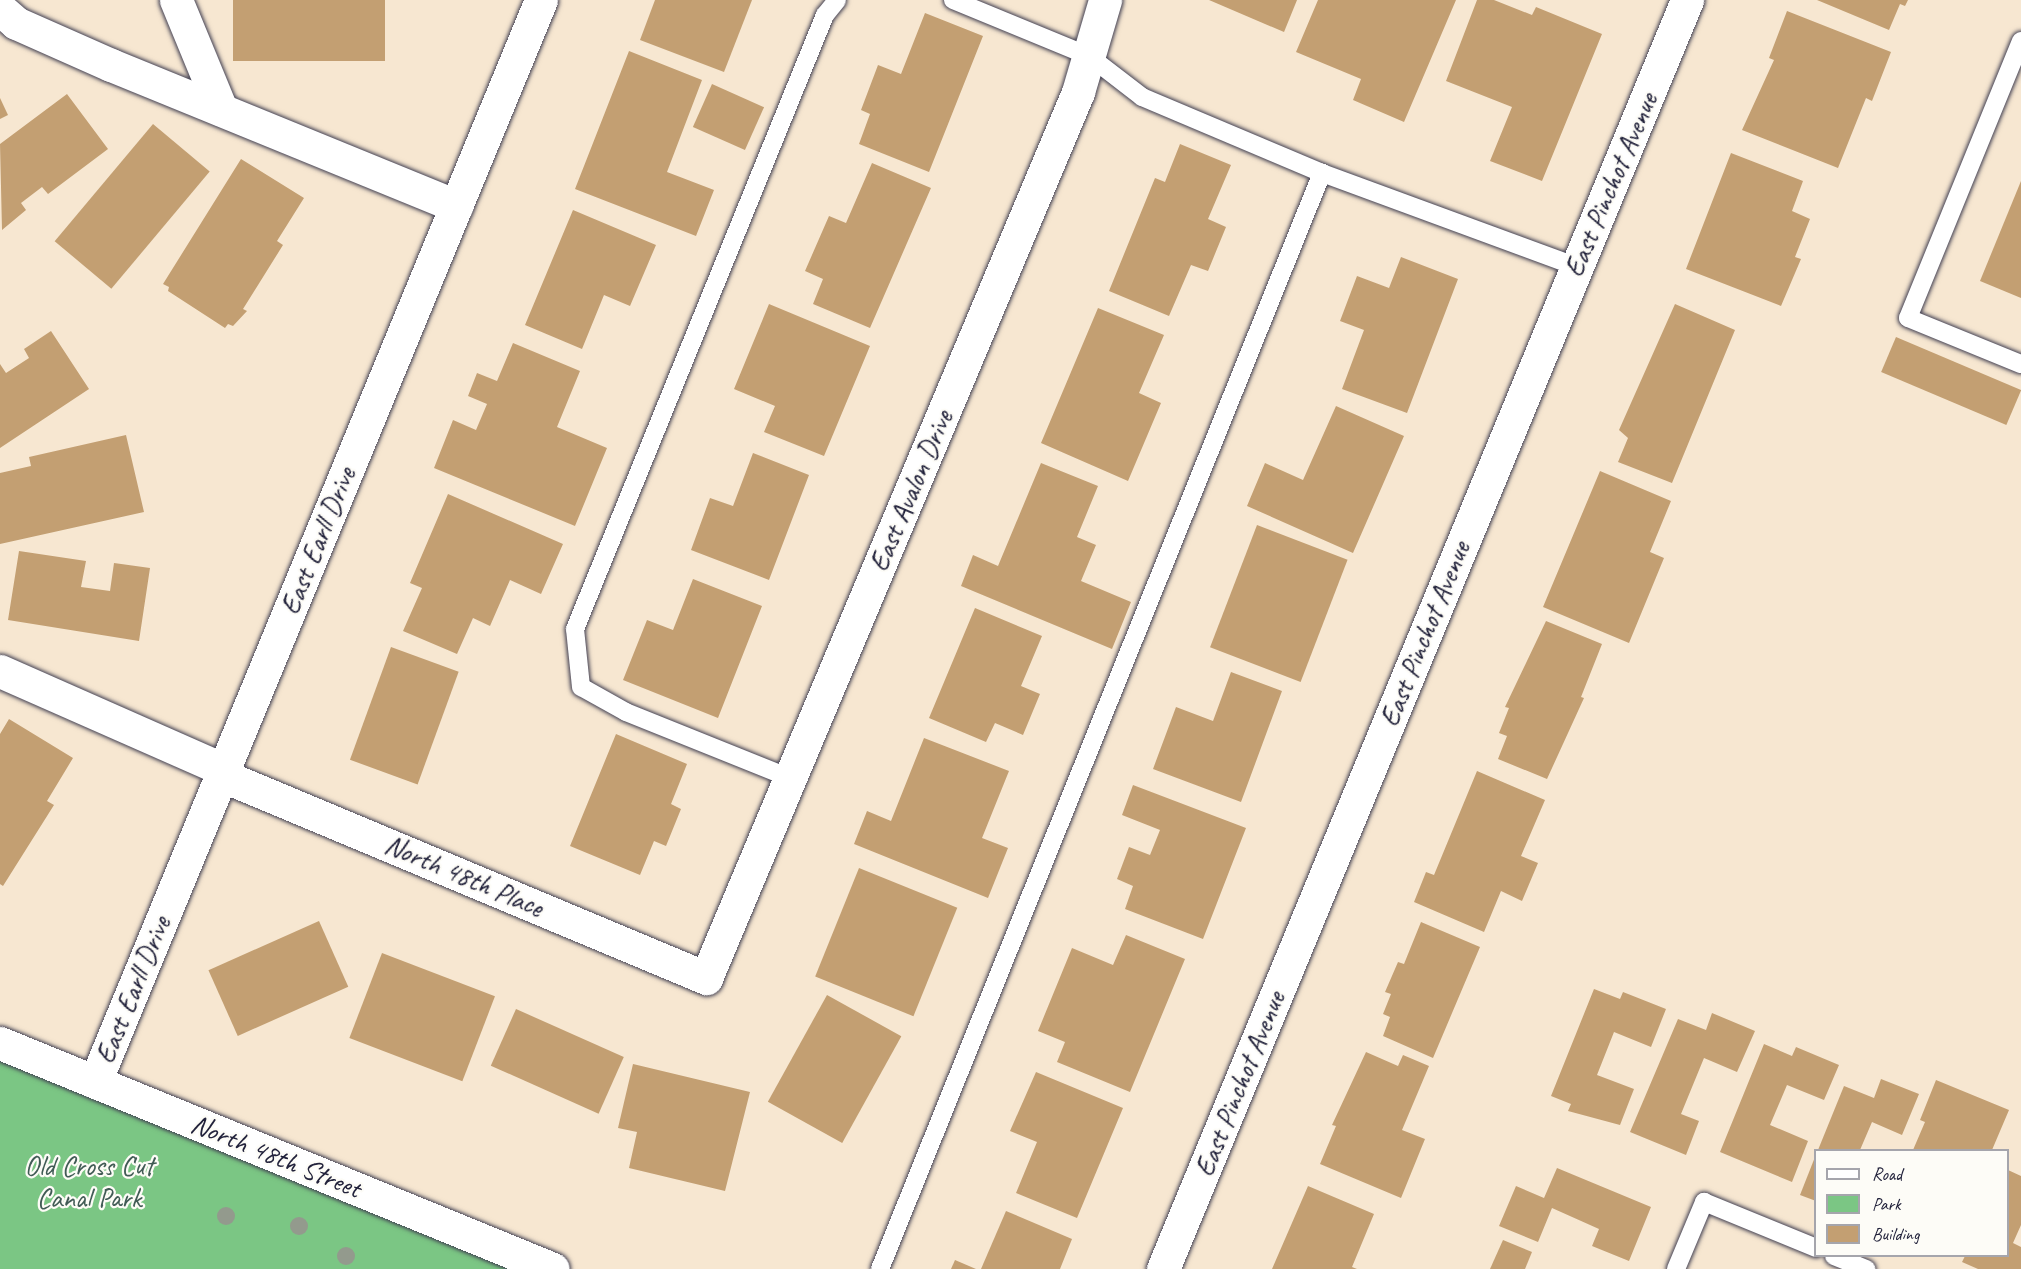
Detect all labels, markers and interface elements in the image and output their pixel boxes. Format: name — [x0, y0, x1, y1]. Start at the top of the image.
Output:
street label: East Pinchot Avenue — [1557, 88, 1665, 282]
street label: East Avalon Drive — [862, 405, 960, 577]
street label: East Earll Drive — [273, 462, 363, 620]
street label: East Pinchot Avenue — [1373, 537, 1477, 731]
street label: North 48th Place — [380, 828, 548, 924]
street label: East Earll Drive — [88, 911, 178, 1069]
street label: East Pinchot Avenue — [1188, 987, 1292, 1181]
street label: North 48th Street — [186, 1107, 366, 1205]
park label: Old Cross Cut Canal Park — [25, 1149, 153, 1215]
legend — [1814, 1149, 2009, 1257]
text: Road — [1872, 1163, 1902, 1185]
text: Park — [1872, 1193, 1901, 1215]
text: Building — [1872, 1223, 1919, 1245]

